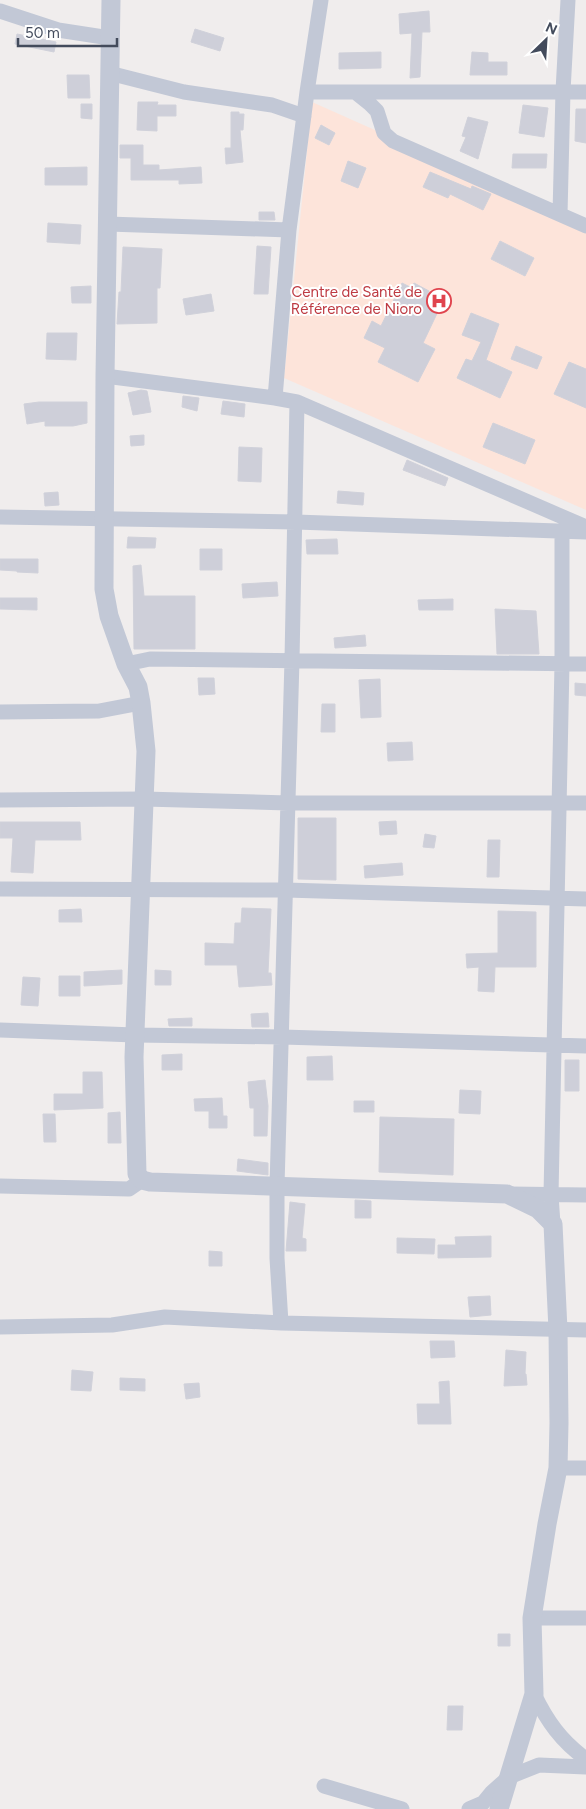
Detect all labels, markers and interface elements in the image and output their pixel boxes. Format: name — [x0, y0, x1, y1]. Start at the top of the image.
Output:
scale bar — [18, 15, 116, 47]
north arrow — [521, 15, 571, 65]
text: N — [543, 19, 560, 39]
text: 50 m — [25, 24, 60, 42]
place label: Centre de Santé de Référence de Nioro — [291, 283, 422, 318]
hospital icon: Centre de Santé de Référence de Nioro — [426, 288, 452, 314]

